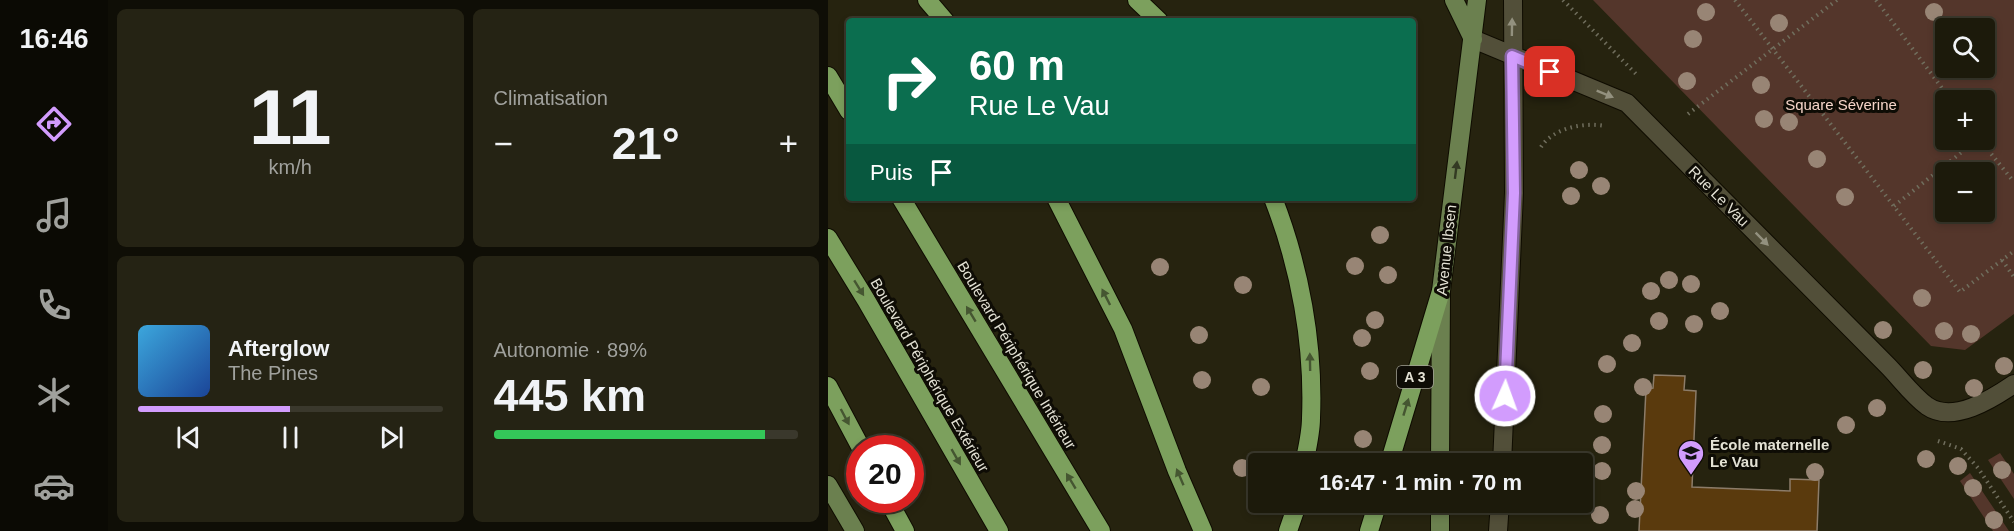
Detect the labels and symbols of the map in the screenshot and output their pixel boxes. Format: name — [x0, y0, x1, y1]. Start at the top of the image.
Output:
one-way arrow — [1507, 18, 1517, 37]
pin — [1524, 46, 1575, 97]
one-way arrow — [1596, 90, 1614, 99]
park label: Square Séverine — [1785, 96, 1897, 113]
one-way arrow — [1451, 161, 1461, 180]
street label: Rue Le Vau — [1685, 162, 1753, 230]
street label: Avenue Ibsen — [1433, 204, 1459, 296]
one-way arrow — [1755, 232, 1769, 246]
street label: Boulevard Périphérique Intérieur — [954, 258, 1080, 452]
street label: Boulevard Périphérique Extérieur — [867, 275, 993, 475]
one-way arrow — [853, 280, 864, 296]
one-way arrow — [1102, 288, 1111, 305]
one-way arrow — [965, 306, 976, 322]
one-way arrow — [1306, 352, 1315, 371]
position arrow — [1473, 364, 1537, 428]
road number: A 3 — [1397, 366, 1433, 388]
one-way arrow — [1402, 398, 1411, 416]
one-way arrow — [840, 409, 849, 426]
speed limit sign: 20 — [846, 435, 924, 513]
place label: École maternelle Le Vau — [1710, 436, 1829, 470]
school or university icon: École maternelle Le Vau — [1676, 438, 1706, 476]
one-way arrow — [951, 449, 961, 466]
one-way arrow — [1175, 468, 1185, 486]
one-way arrow — [1066, 473, 1077, 489]

